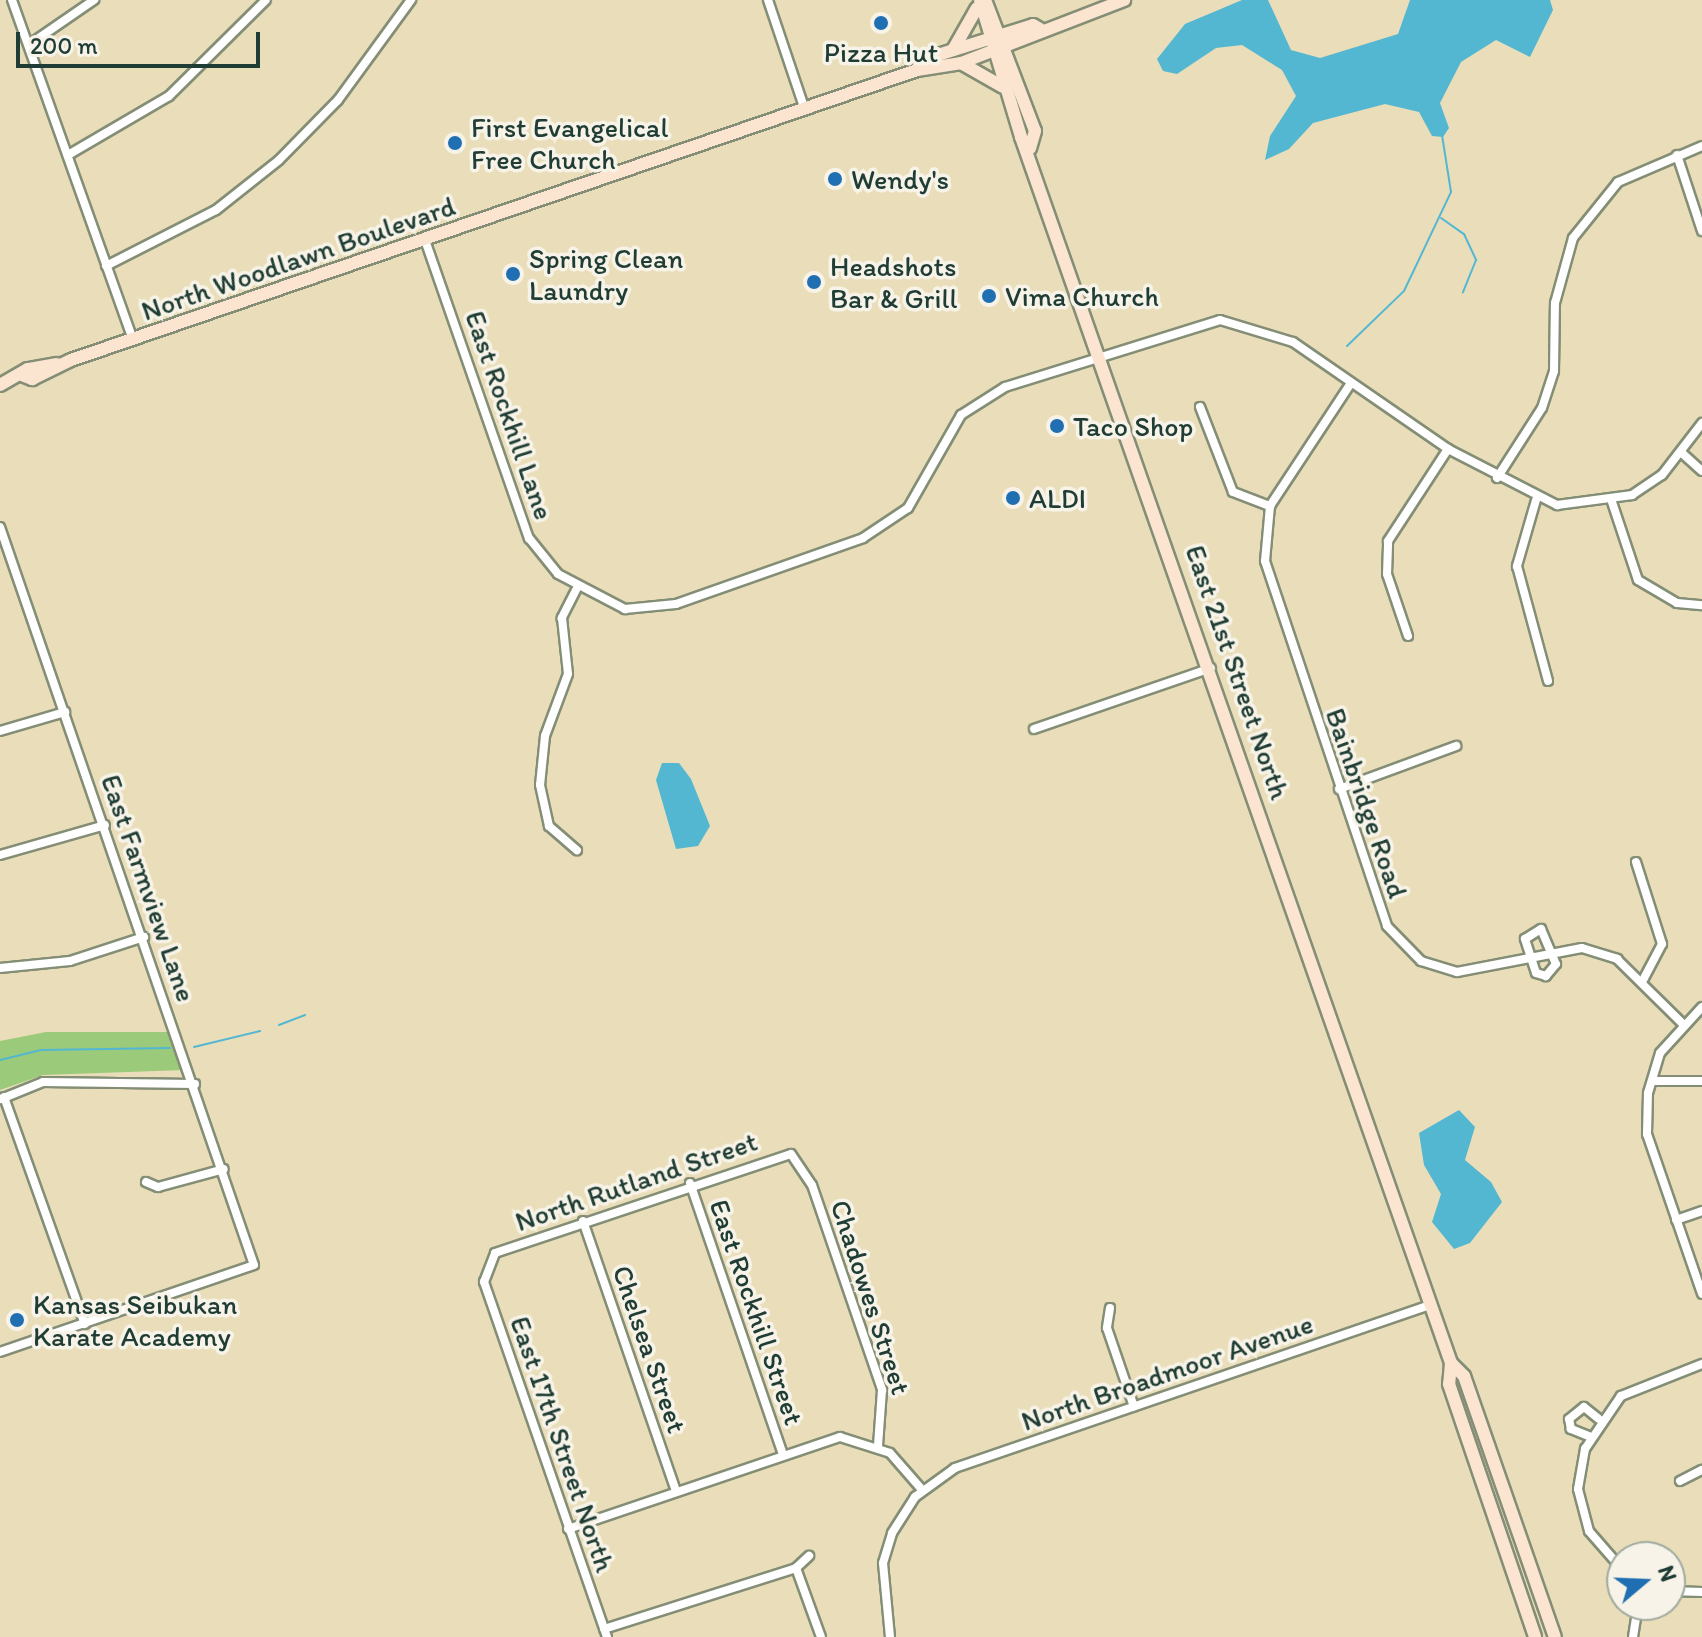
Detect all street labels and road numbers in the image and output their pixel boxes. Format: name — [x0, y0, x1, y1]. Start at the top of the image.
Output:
street label: North Woodlawn Boulevard — [137, 188, 459, 328]
street label: East Rockhill Lane — [458, 306, 562, 524]
street label: East 21st Street North — [1179, 541, 1297, 803]
street label: Bainbridge Road — [1319, 704, 1415, 902]
street label: East Farmview Lane — [94, 770, 204, 1006]
street label: North Rutland Street — [511, 1124, 761, 1238]
street label: East Rockhill Street — [703, 1195, 811, 1429]
street label: Chadowes Street — [824, 1196, 918, 1398]
street label: Chelsea Street — [606, 1261, 694, 1437]
street label: North Broadmoor Avenue — [1017, 1306, 1317, 1438]
street label: East 17th Street North — [504, 1312, 622, 1576]

